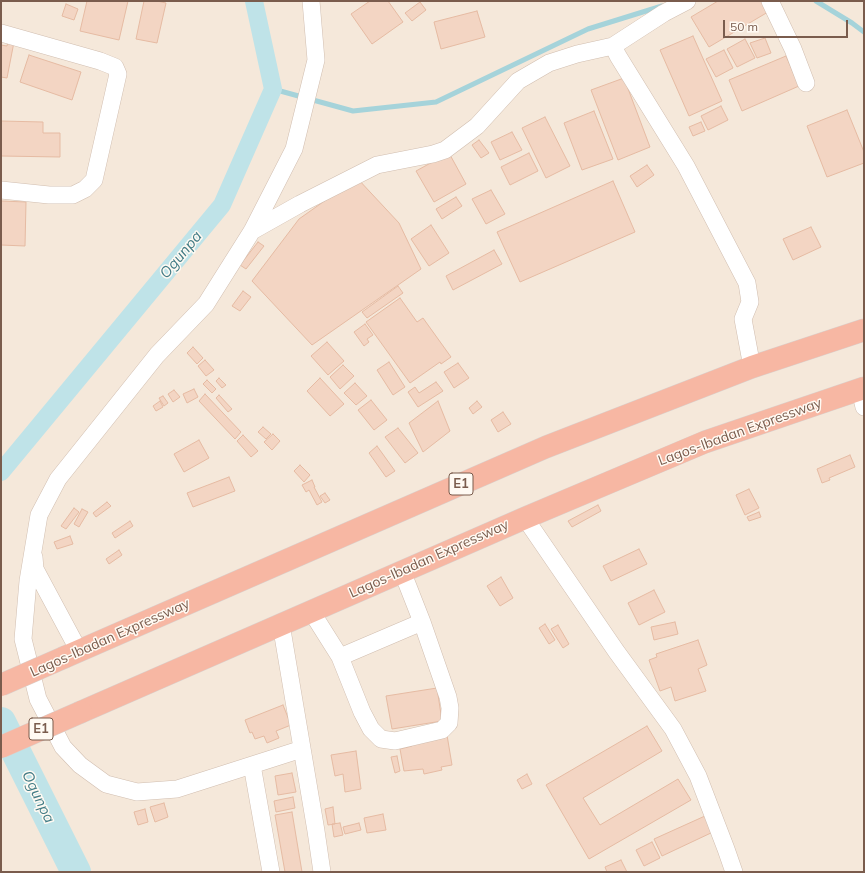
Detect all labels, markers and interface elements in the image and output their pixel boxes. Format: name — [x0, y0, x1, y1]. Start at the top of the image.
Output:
scale bar — [725, 12, 850, 38]
text: 50 m — [730, 19, 758, 34]
water label: Ogunpa — [156, 228, 206, 282]
street label: Lagos-Ibadan Expressway — [656, 395, 824, 469]
road number: E1 — [449, 473, 473, 495]
street label: Lagos-Ibadan Expressway — [347, 516, 511, 602]
street label: Lagos-Ibadan Expressway — [28, 595, 192, 681]
road number: E1 — [29, 718, 53, 740]
water label: Ogunpa — [18, 768, 58, 826]

